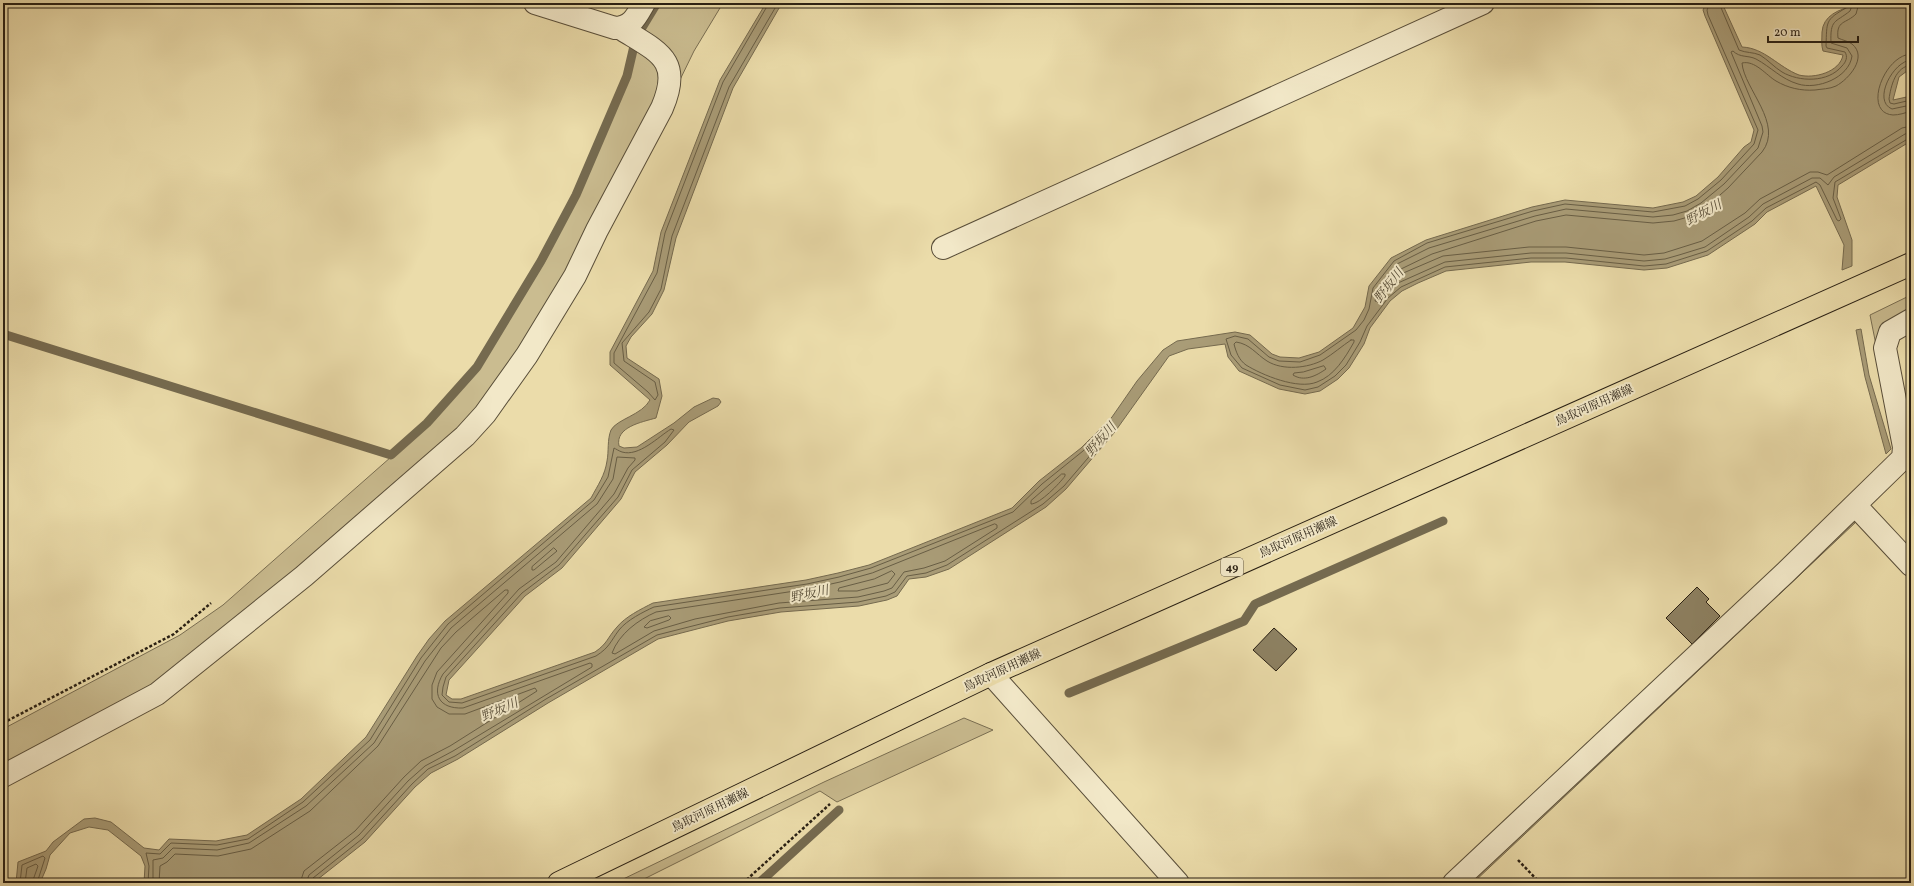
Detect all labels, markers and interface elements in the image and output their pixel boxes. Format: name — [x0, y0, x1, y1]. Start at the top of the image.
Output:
scale bar — [1768, 18, 1858, 44]
text: 20 m — [1774, 25, 1801, 41]
water label: 野坂川 — [1682, 196, 1727, 231]
water label: 野坂川 — [1370, 264, 1410, 307]
street label: 鳥取河原用瀬線 — [1553, 382, 1636, 430]
water label: 野坂川 — [1082, 418, 1122, 461]
street label: 鳥取河原用瀬線 — [1257, 514, 1340, 562]
road number: 49 — [1221, 558, 1243, 576]
water label: 野坂川 — [788, 582, 832, 608]
street label: 鳥取河原用瀬線 — [961, 646, 1044, 696]
water label: 野坂川 — [478, 694, 523, 727]
street label: 鳥取河原用瀬線 — [669, 785, 752, 837]

